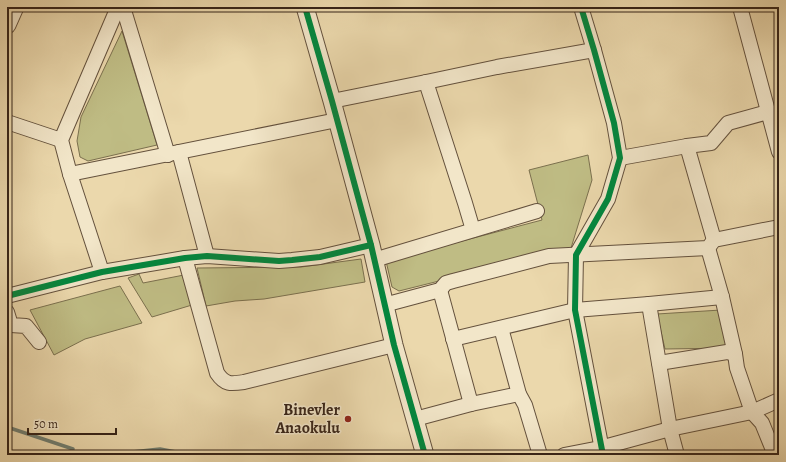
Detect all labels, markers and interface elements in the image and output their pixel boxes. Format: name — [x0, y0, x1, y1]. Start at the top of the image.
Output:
place label: Binevler Anaokulu — [274, 399, 340, 439]
scale bar — [28, 410, 116, 436]
marker: Binevler Anaokulu — [343, 414, 353, 424]
text: 50 m — [34, 416, 58, 432]

